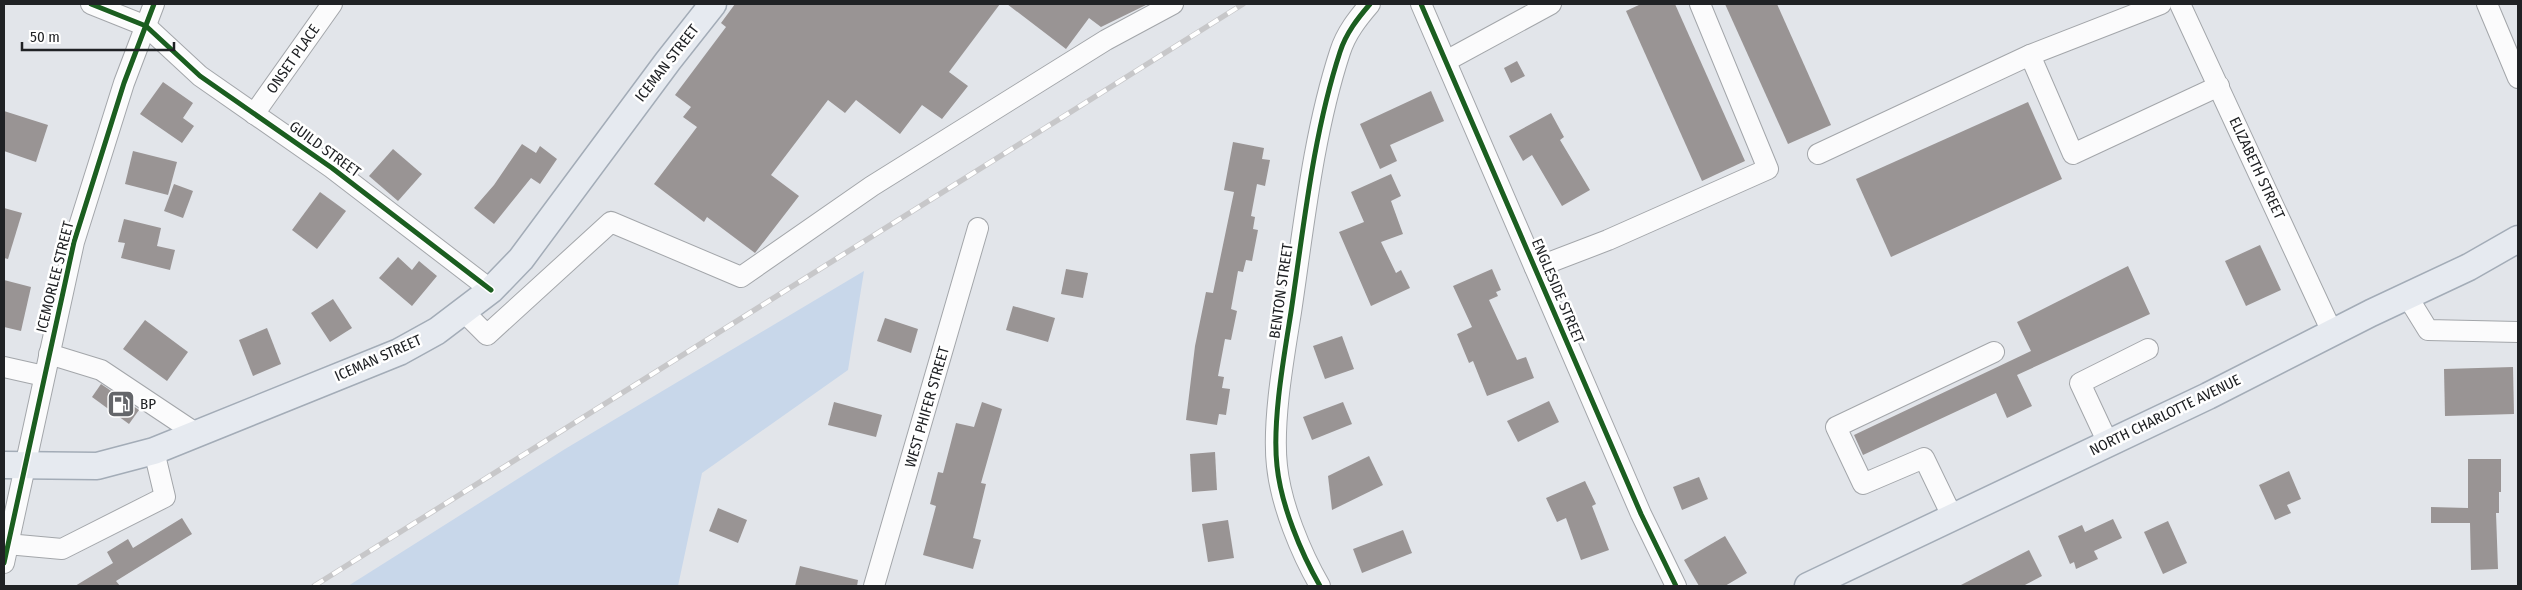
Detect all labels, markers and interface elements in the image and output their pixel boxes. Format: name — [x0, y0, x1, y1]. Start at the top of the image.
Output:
scale bar — [22, 20, 175, 52]
street label: ONSET PLACE — [263, 21, 323, 97]
street label: ICEMAN STREET — [631, 21, 703, 105]
text: 50 m — [30, 28, 60, 46]
street label: ELIZABETH STREET — [2225, 114, 2289, 222]
street label: GUILD STREET — [286, 117, 364, 181]
street label: ICEMORLEE STREET — [32, 219, 78, 335]
street label: ENGLESIDE STREET — [1528, 236, 1588, 346]
street label: BENTON STREET — [1265, 242, 1297, 340]
street label: ICEMAN STREET — [332, 331, 424, 385]
street label: WEST PHIFER STREET — [901, 344, 953, 470]
street label: NORTH CHARLOTTE AVENUE — [2087, 371, 2243, 459]
fuel station icon: BP — [106, 389, 136, 419]
place label: BP — [140, 395, 156, 413]

